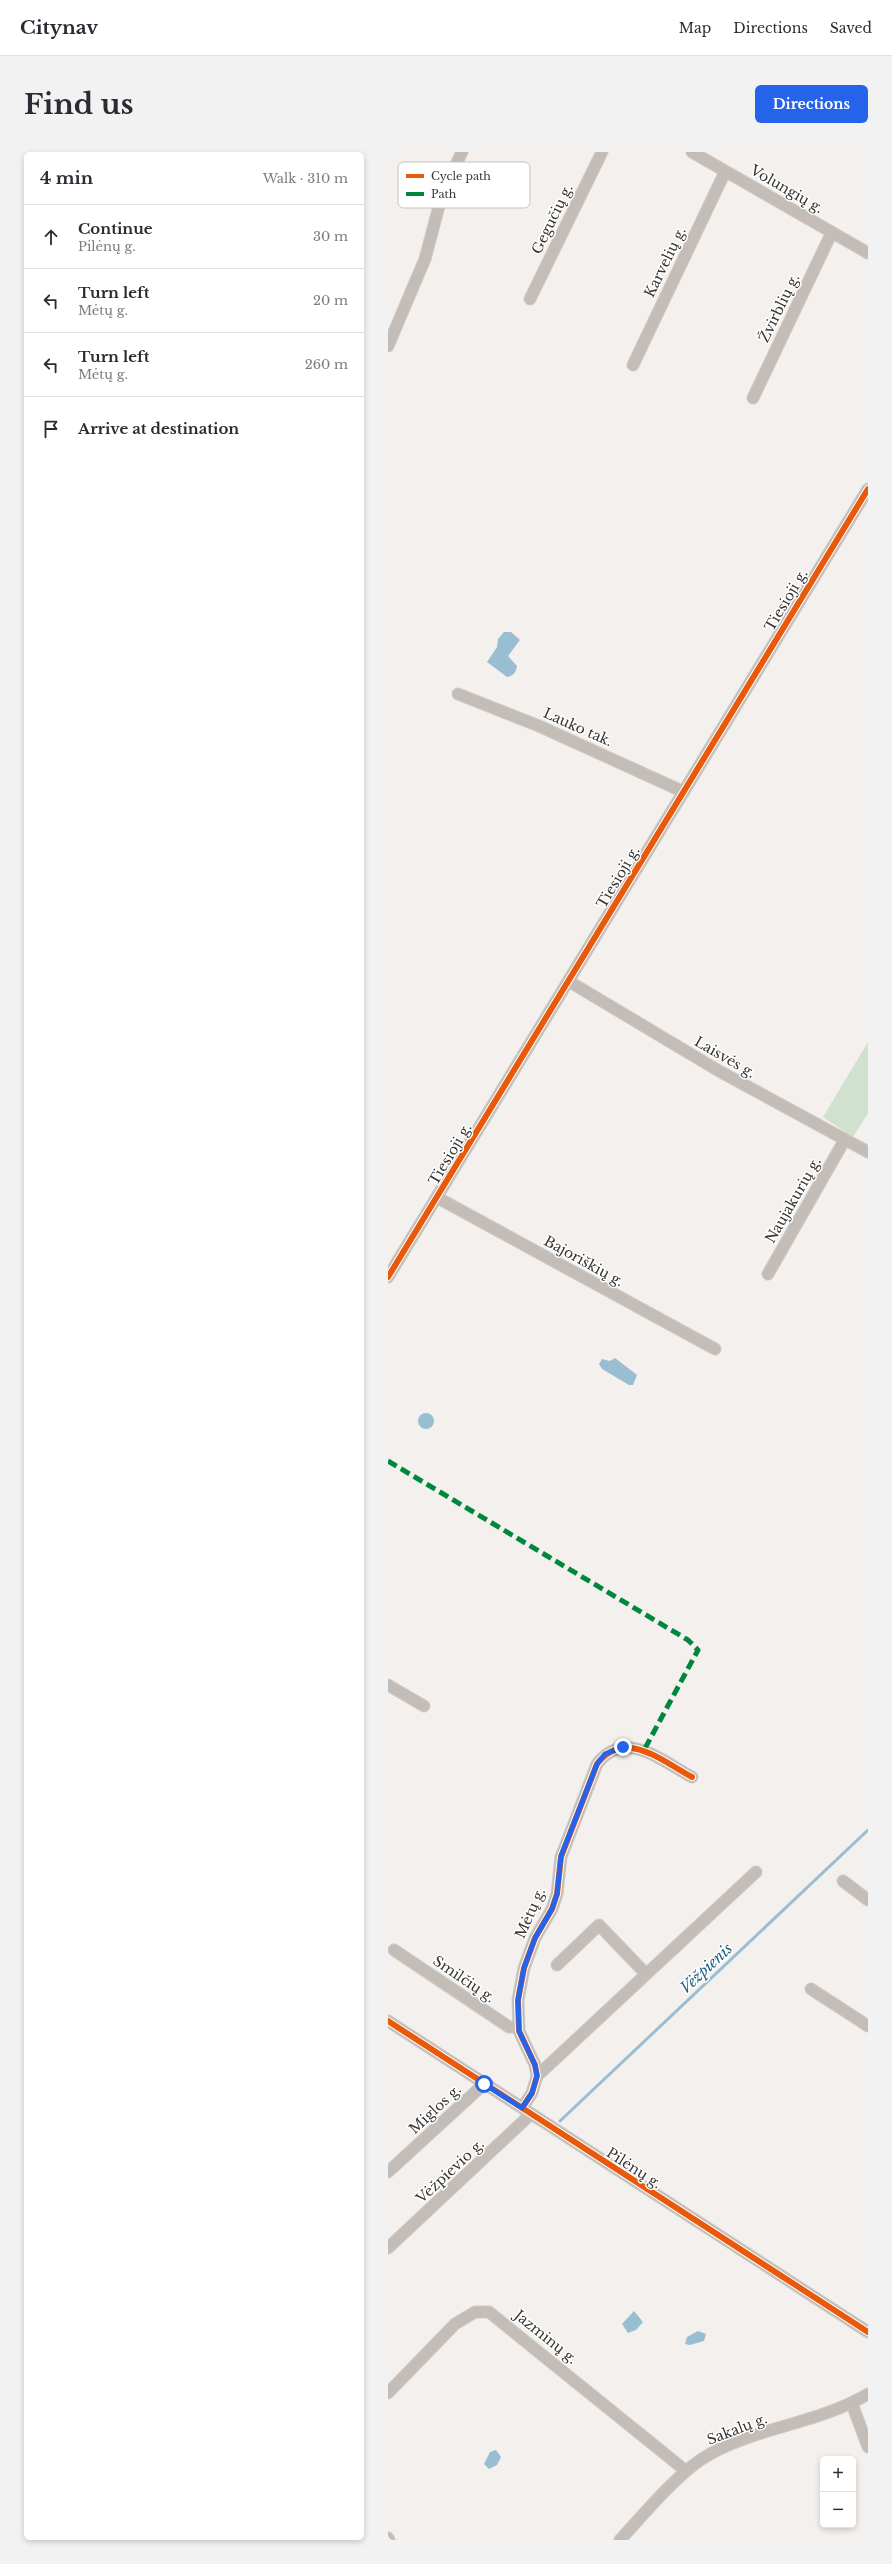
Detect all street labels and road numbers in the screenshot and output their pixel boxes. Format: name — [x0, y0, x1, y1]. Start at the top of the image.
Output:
street label: Volungių g. — [746, 160, 827, 217]
street label: Gegučių g. — [527, 181, 577, 257]
street label: Karvelių g. — [640, 224, 690, 300]
street label: Žvirblių g. — [755, 271, 803, 345]
street label: Tiesioji g. — [761, 566, 811, 634]
street label: Lauko tak. — [541, 704, 615, 750]
street label: Tiesioji g. — [593, 843, 643, 911]
street label: Laisvės g. — [691, 1032, 759, 1082]
street label: Tiesioji g. — [425, 1120, 475, 1188]
street label: Naujakurių g. — [761, 1154, 825, 1246]
street label: Bajoriškių g. — [541, 1232, 627, 1290]
street label: Mėtų g. — [511, 1885, 549, 1941]
street label: Smilčių g. — [429, 1952, 499, 2006]
street label: Miglos g. — [405, 2080, 465, 2138]
street label: Vėžpievio g. — [412, 2135, 488, 2208]
street label: Pilėnų g. — [603, 2144, 665, 2192]
street label: Jazminų g. — [509, 2305, 581, 2368]
street label: Sakalų g. — [704, 2409, 770, 2449]

